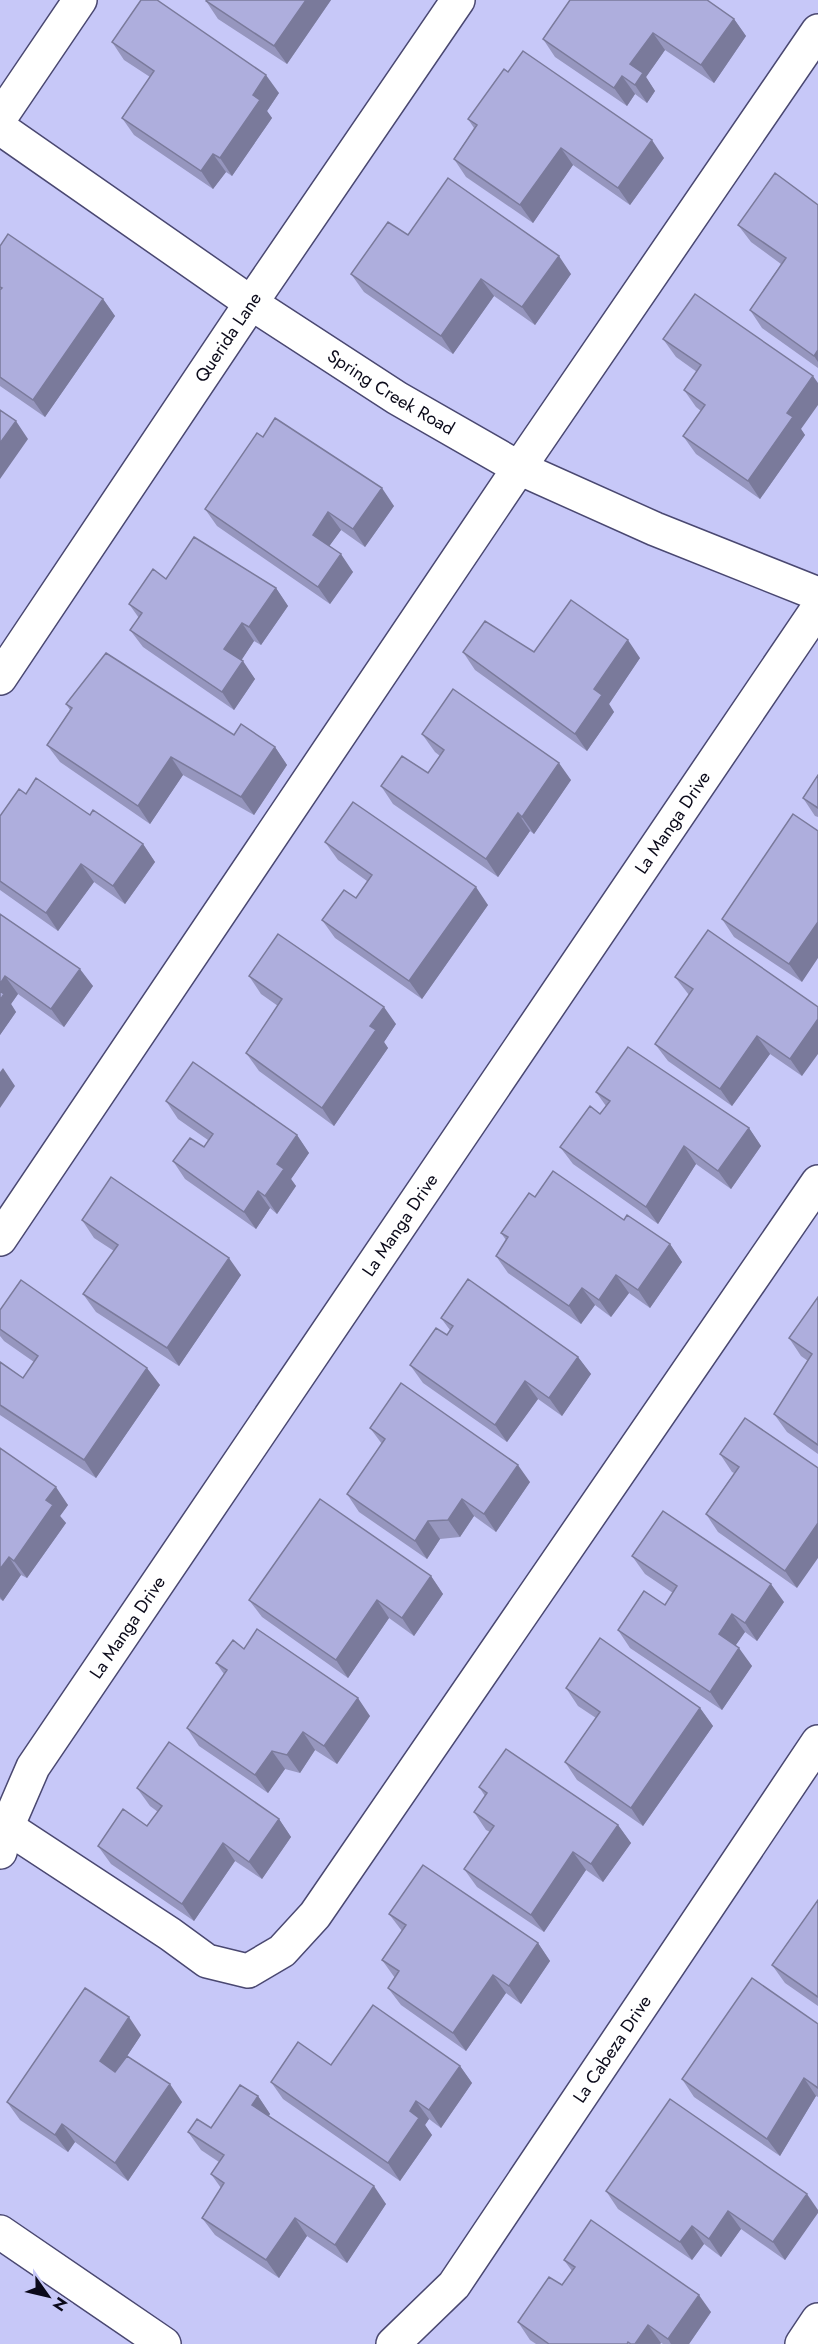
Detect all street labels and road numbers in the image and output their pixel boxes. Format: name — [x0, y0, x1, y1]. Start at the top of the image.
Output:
street label: Querida Lane — [188, 287, 268, 388]
street label: Spring Creek Road — [322, 343, 459, 441]
street label: La Manga Drive — [628, 766, 717, 879]
street label: La Manga Drive — [356, 1168, 444, 1282]
street label: La Manga Drive — [83, 1571, 172, 1684]
street label: La Cabeza Drive — [567, 1990, 658, 2108]

